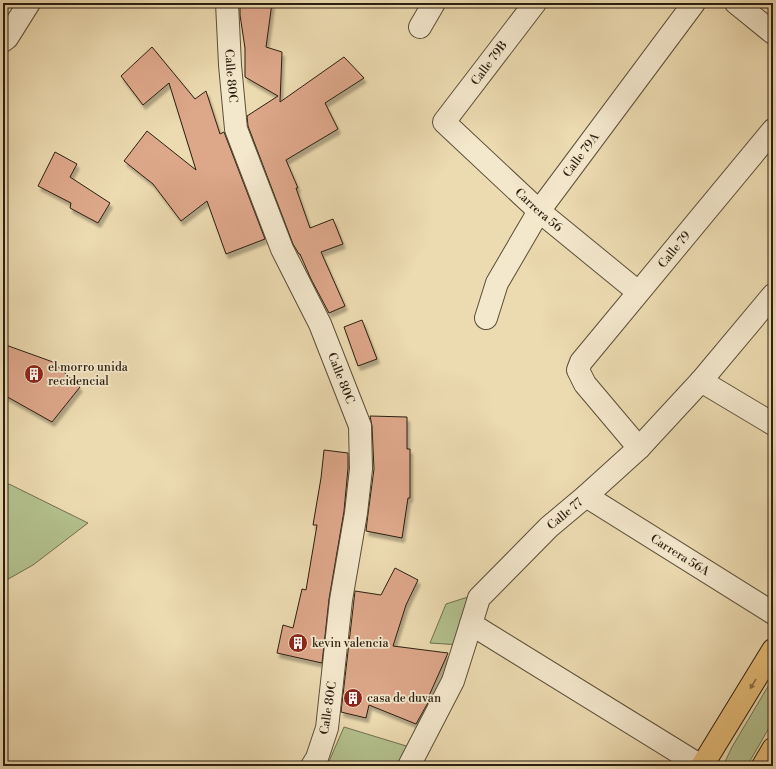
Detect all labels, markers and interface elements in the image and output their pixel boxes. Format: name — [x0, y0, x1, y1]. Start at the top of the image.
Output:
street label: Calle 79B — [468, 38, 511, 88]
street label: Calle 80C — [221, 49, 240, 103]
street label: Calle 79A — [560, 130, 603, 180]
street label: Carrera 56 — [511, 185, 565, 235]
street label: Calle 79 — [655, 228, 694, 271]
street label: Calle 80C — [324, 351, 357, 406]
place label: el morro unida recidencial — [48, 360, 129, 389]
building icon: el morro unida recidencial — [23, 363, 45, 385]
street label: Calle 77 — [544, 495, 586, 533]
street label: Carrera 56A — [648, 531, 713, 580]
building icon: kevin valencia — [287, 632, 309, 654]
place label: kevin valencia — [312, 636, 390, 651]
one-way arrow — [749, 678, 756, 690]
street label: Calle 80C — [317, 680, 340, 736]
building icon: casa de duvan — [342, 687, 364, 709]
place label: casa de duvan — [367, 691, 441, 706]

